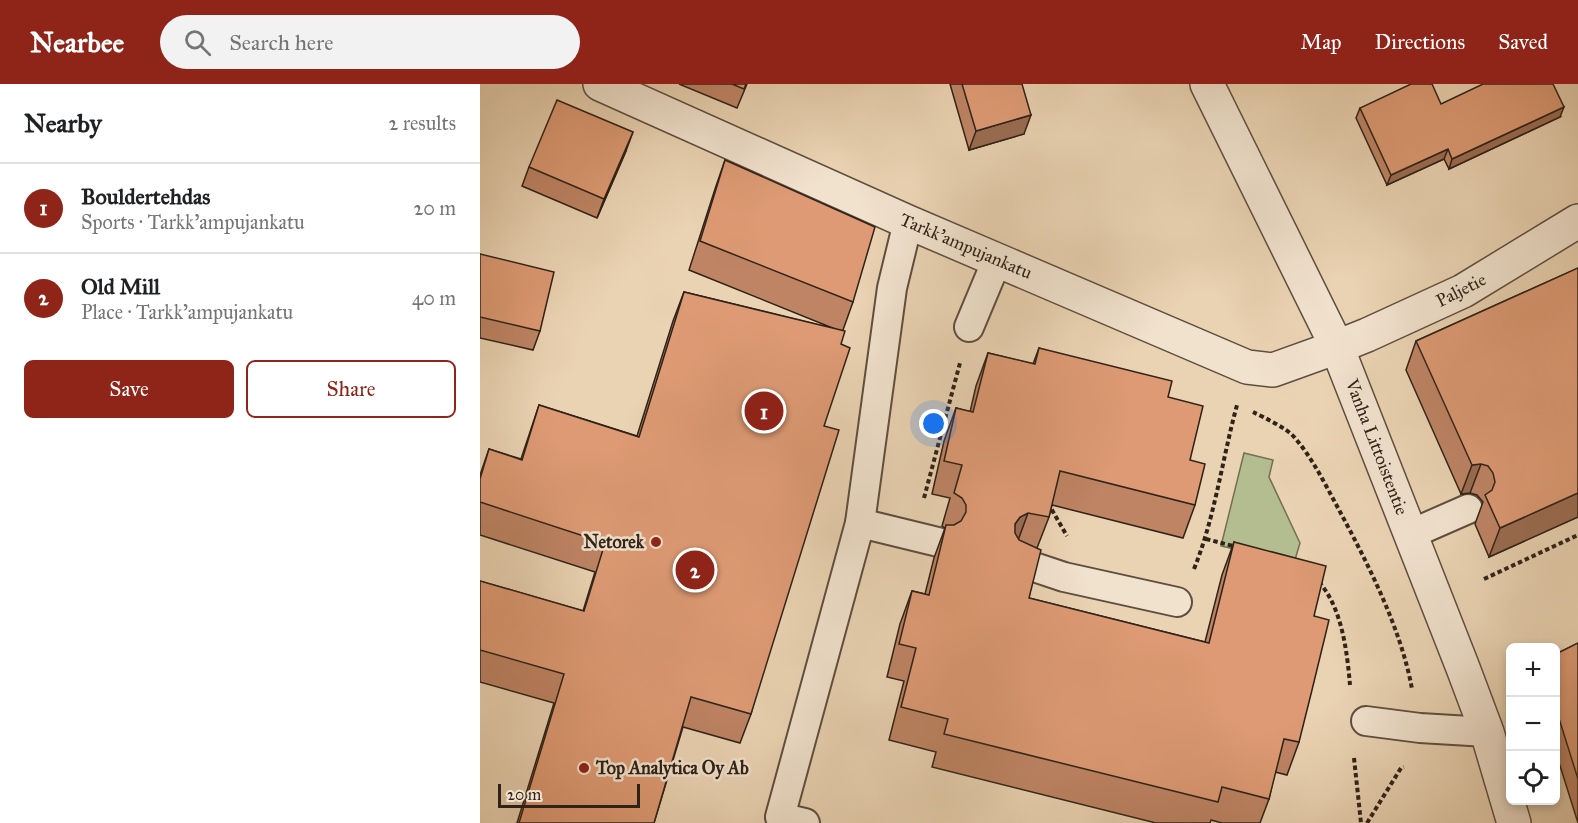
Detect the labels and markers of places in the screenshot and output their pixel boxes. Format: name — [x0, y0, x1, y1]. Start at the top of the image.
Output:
pin: 1 — [744, 388, 784, 434]
place label: Netorek — [584, 531, 645, 553]
marker: Netorek — [649, 535, 663, 549]
pin: 2 — [676, 548, 714, 592]
place label: Top Analytica Oy Ab — [595, 757, 749, 780]
marker: Top Analytica Oy Ab — [577, 761, 591, 775]

